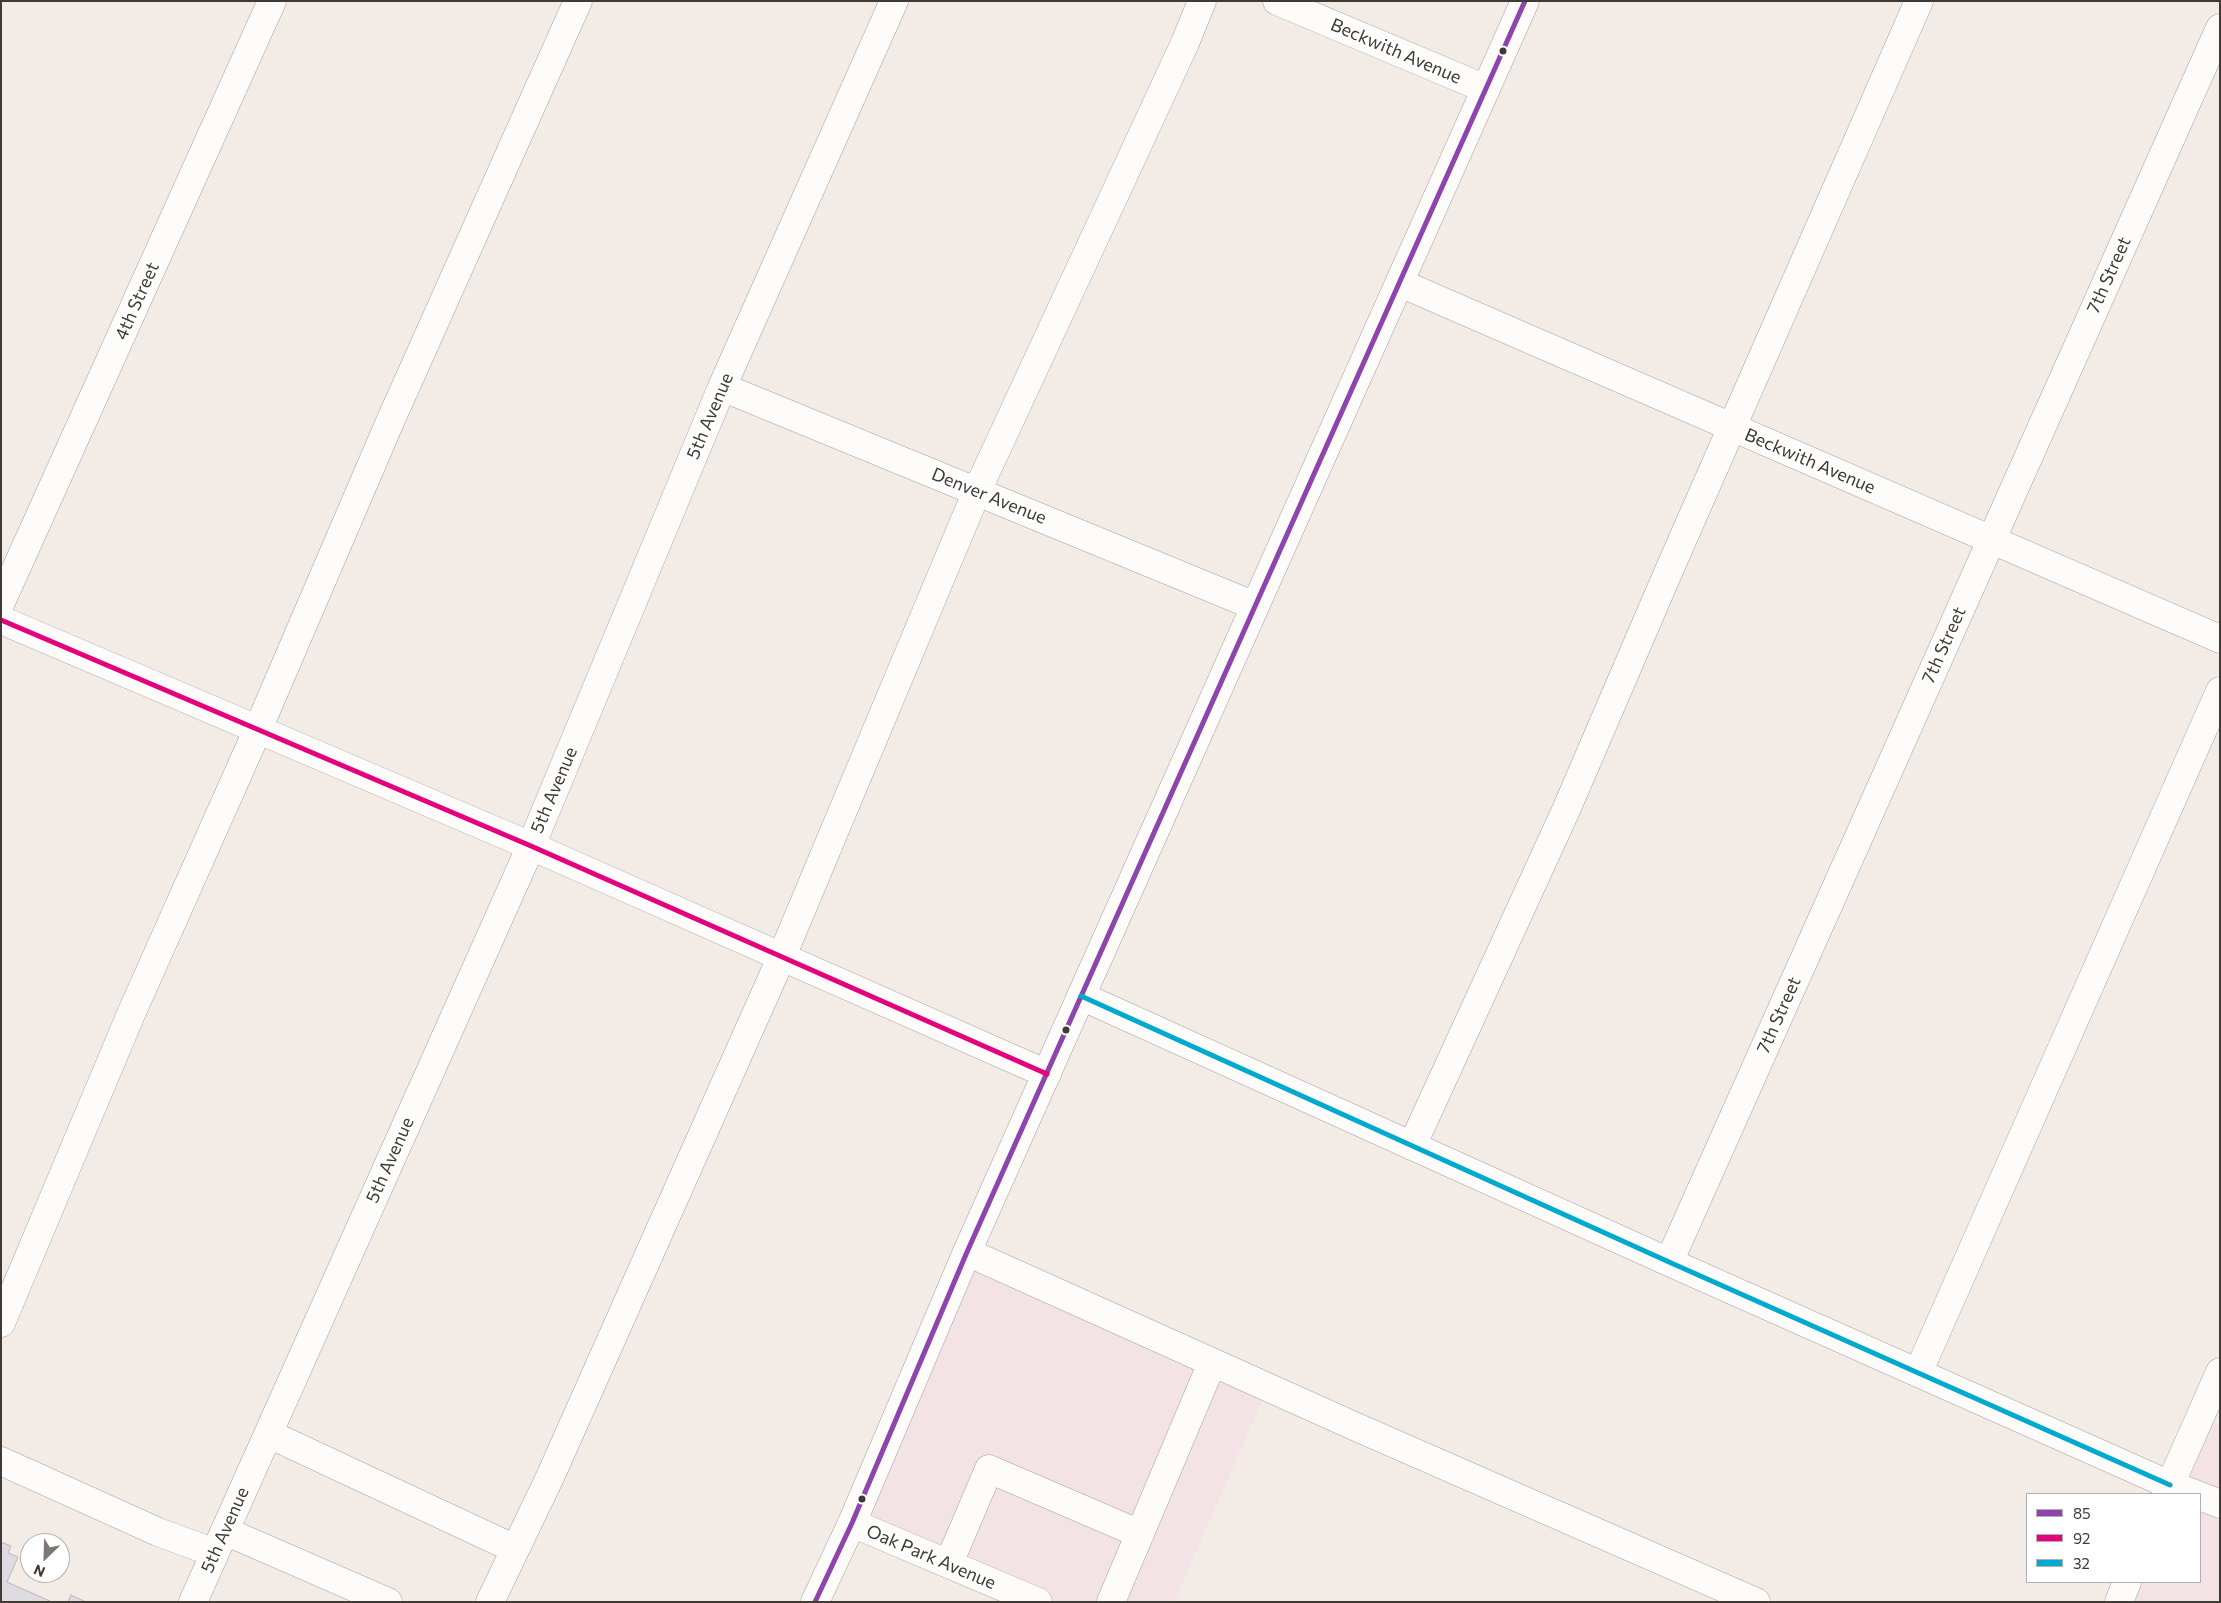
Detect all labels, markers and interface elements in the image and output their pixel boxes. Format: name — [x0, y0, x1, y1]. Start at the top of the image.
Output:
street label: Beckwith Avenue — [1327, 14, 1465, 88]
unlabelled marker — [1498, 46, 1508, 56]
street label: 7th Street — [2083, 233, 2135, 317]
street label: 4th Street — [110, 259, 164, 343]
street label: 5th Avenue — [682, 370, 738, 462]
street label: Beckwith Avenue — [1741, 424, 1879, 498]
street label: Denver Avenue — [928, 463, 1050, 529]
street label: 7th Street — [1918, 603, 1970, 687]
street label: 5th Avenue — [526, 744, 582, 836]
street label: 7th Street — [1753, 973, 1805, 1057]
unlabelled marker — [1061, 1025, 1071, 1035]
street label: 5th Avenue — [362, 1114, 418, 1206]
street label: 5th Avenue — [197, 1484, 253, 1576]
legend — [2026, 1493, 2201, 1583]
unlabelled marker — [857, 1494, 867, 1504]
text: 85 — [2073, 1504, 2091, 1522]
street label: Oak Park Avenue — [863, 1520, 999, 1594]
text: 92 — [2073, 1529, 2090, 1547]
north arrow — [20, 1533, 70, 1583]
text: 32 — [2073, 1554, 2090, 1572]
text: N — [31, 1561, 47, 1581]

